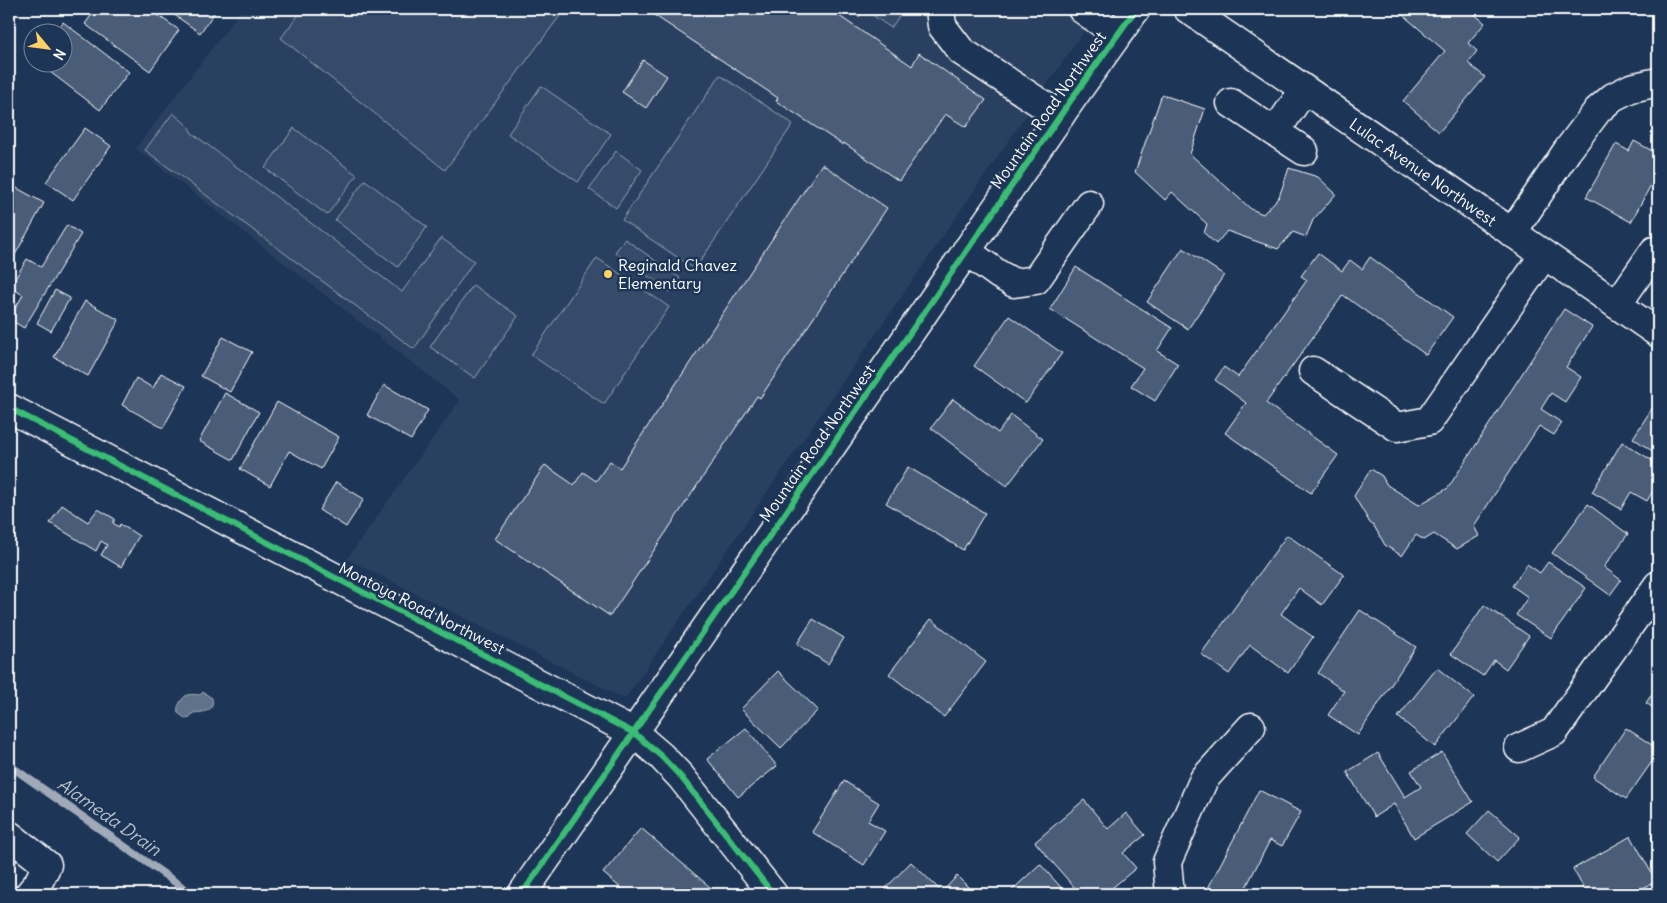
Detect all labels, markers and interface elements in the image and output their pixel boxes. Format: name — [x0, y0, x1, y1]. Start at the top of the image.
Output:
north arrow — [22, 22, 72, 72]
street label: Mountain Road Northwest — [986, 27, 1110, 193]
text: N — [49, 46, 70, 63]
street label: Lulac Avenue Northwest — [1346, 114, 1501, 231]
place label: Reginald Chavez Elementary — [618, 255, 737, 293]
marker: Reginald Chavez Elementary — [602, 268, 614, 280]
street label: Mountain Road Northwest — [755, 360, 879, 526]
street label: Montoya Road Northwest — [336, 557, 509, 659]
water label: Alameda Drain — [53, 772, 166, 861]

